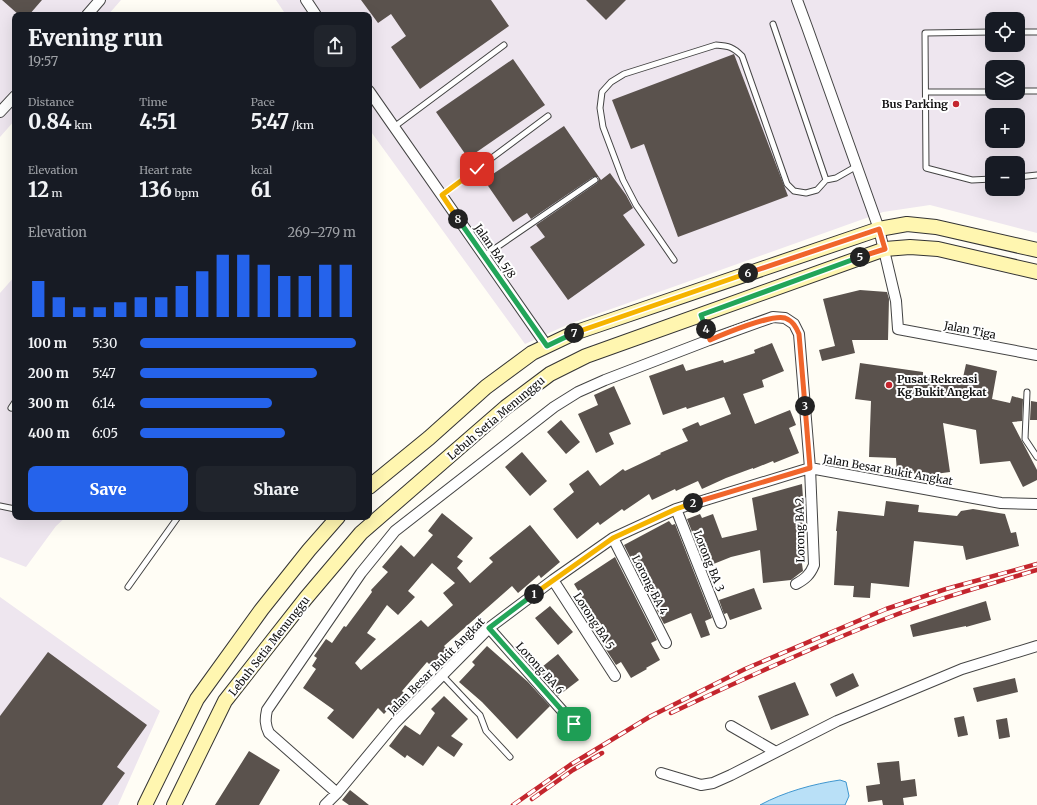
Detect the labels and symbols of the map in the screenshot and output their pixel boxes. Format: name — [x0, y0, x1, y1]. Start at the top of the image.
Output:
place label: Bus Parking — [882, 97, 948, 111]
marker: Bus Parking — [951, 99, 961, 109]
pin — [460, 152, 494, 186]
pin: 8 — [448, 209, 468, 229]
street label: Jalan BA 5/8 — [471, 220, 519, 281]
pin: 5 — [850, 247, 870, 267]
pin: 6 — [738, 263, 758, 283]
street label: Jalan Tiga — [942, 318, 997, 342]
pin: 4 — [696, 319, 716, 339]
pin: 7 — [564, 323, 584, 343]
place label: Pusat Rekreasi Kg Bukit Angkat — [897, 372, 987, 399]
street label: Lebuh Setia Menunggu — [444, 373, 548, 463]
marker: Pusat Rekreasi Kg Bukit Angkat — [884, 380, 894, 390]
pin: 3 — [795, 396, 815, 416]
street label: Jalan Besar Bukit Angkat — [821, 452, 955, 488]
pin: 2 — [683, 493, 703, 513]
street label: Lorong BA 2 — [792, 497, 808, 563]
street label: Lorong BA 3 — [690, 528, 728, 594]
street label: Lorong BA 4 — [629, 553, 671, 617]
pin: 1 — [524, 584, 544, 604]
street label: Lorong BA 5 — [570, 590, 618, 652]
street label: Lebuh Setia Menunggu — [226, 593, 312, 699]
street label: Jalan Besar Bukit Angkat — [384, 614, 488, 718]
street label: Lorong BA 6 — [513, 639, 567, 697]
pin — [557, 707, 591, 741]

